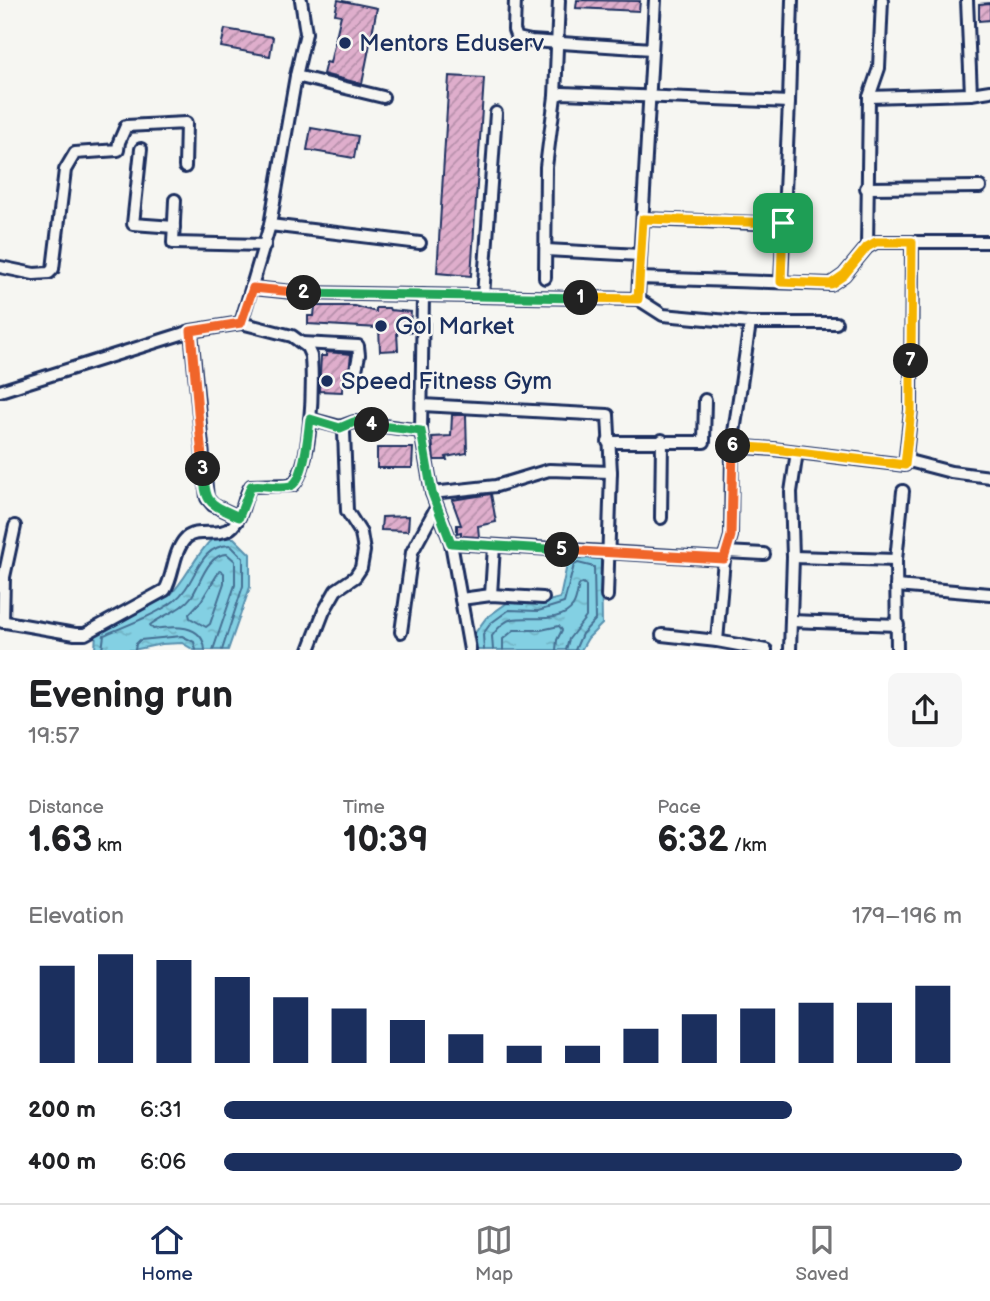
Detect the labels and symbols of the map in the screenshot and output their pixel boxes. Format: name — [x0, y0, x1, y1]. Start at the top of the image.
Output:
place label: Mentors Eduserv — [359, 29, 544, 58]
marker: Mentors Eduserv — [337, 35, 353, 51]
pin — [753, 193, 813, 253]
pin: 2 — [286, 276, 322, 310]
pin: 1 — [564, 280, 598, 316]
place label: Gol Market — [395, 312, 515, 341]
marker: Gol Market — [373, 318, 389, 334]
pin: 7 — [894, 344, 928, 378]
place label: Speed Fitness Gym — [341, 367, 552, 396]
marker: Speed Fitness Gym — [319, 373, 335, 389]
pin: 4 — [354, 408, 390, 442]
pin: 6 — [716, 428, 750, 464]
pin: 3 — [186, 452, 220, 486]
pin: 5 — [544, 532, 580, 568]

